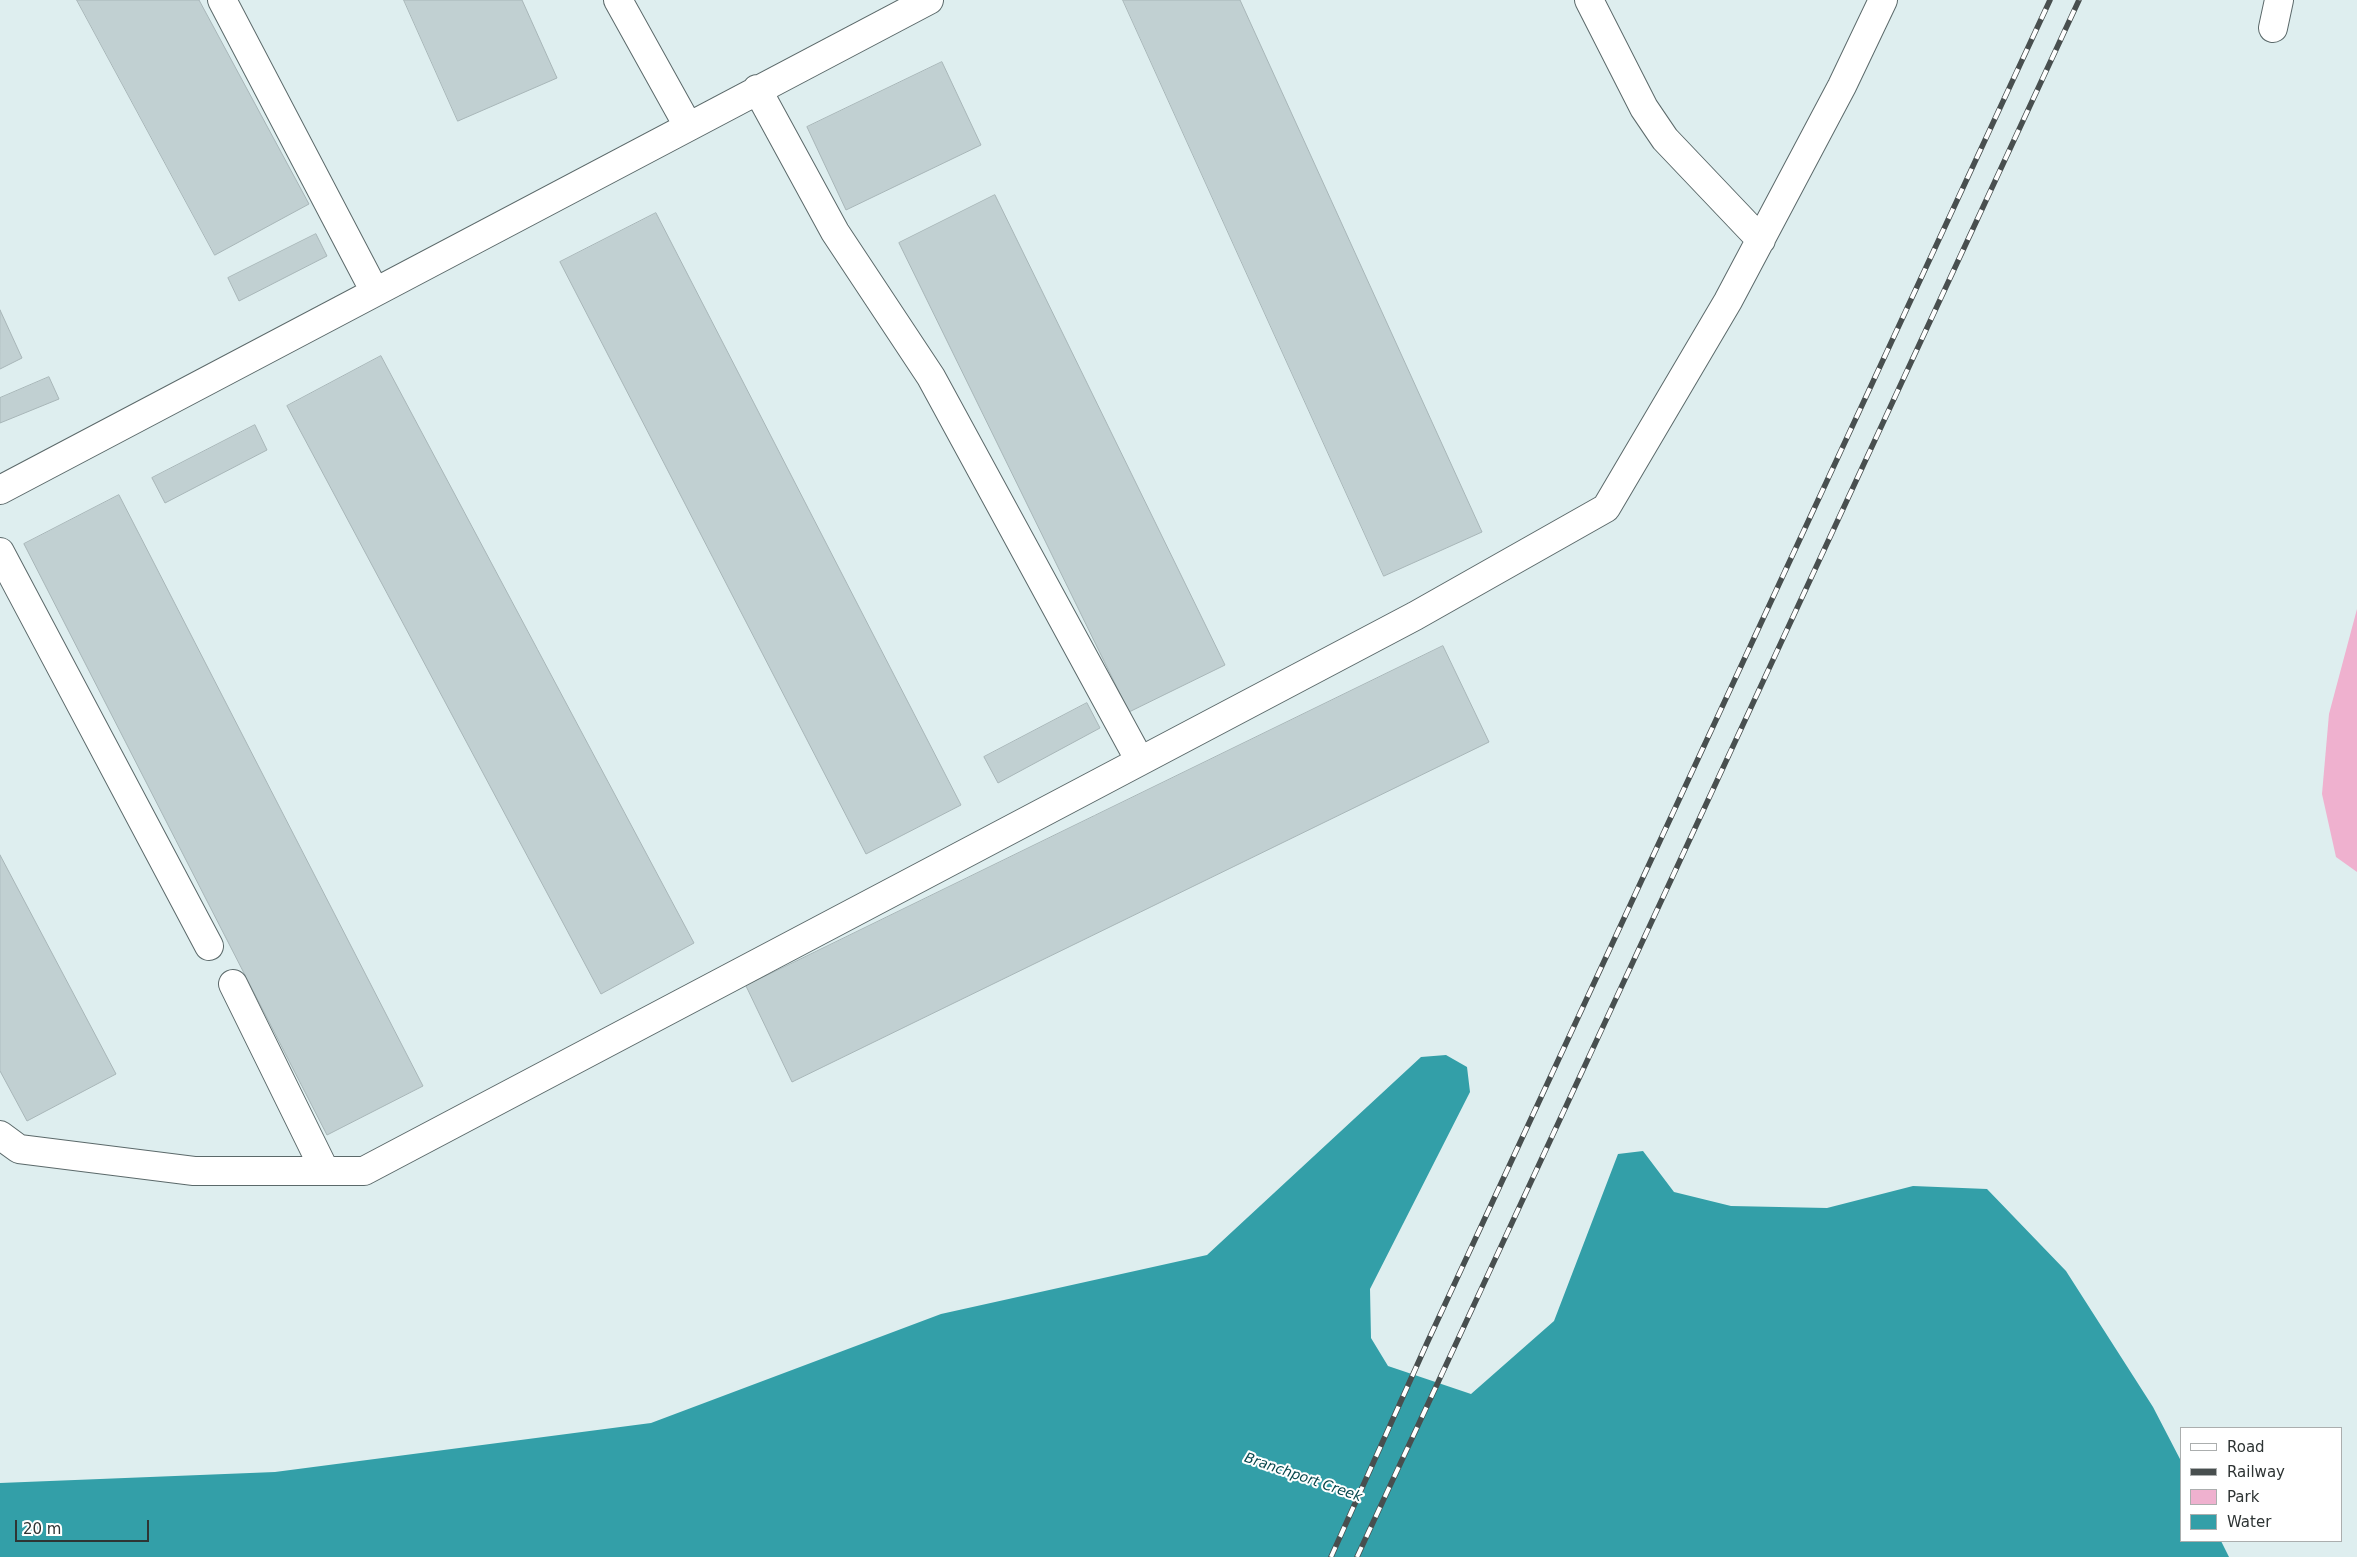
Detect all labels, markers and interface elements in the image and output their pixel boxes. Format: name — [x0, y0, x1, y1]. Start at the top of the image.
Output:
legend — [2180, 1427, 2342, 1542]
text: Road — [2227, 1438, 2265, 1456]
water label: Branchport Creek — [1242, 1450, 1364, 1506]
text: Railway — [2227, 1463, 2285, 1481]
text: Park — [2227, 1488, 2259, 1506]
scale bar — [18, 1510, 151, 1542]
text: Water — [2227, 1513, 2271, 1531]
text: 20 m — [23, 1520, 61, 1538]

